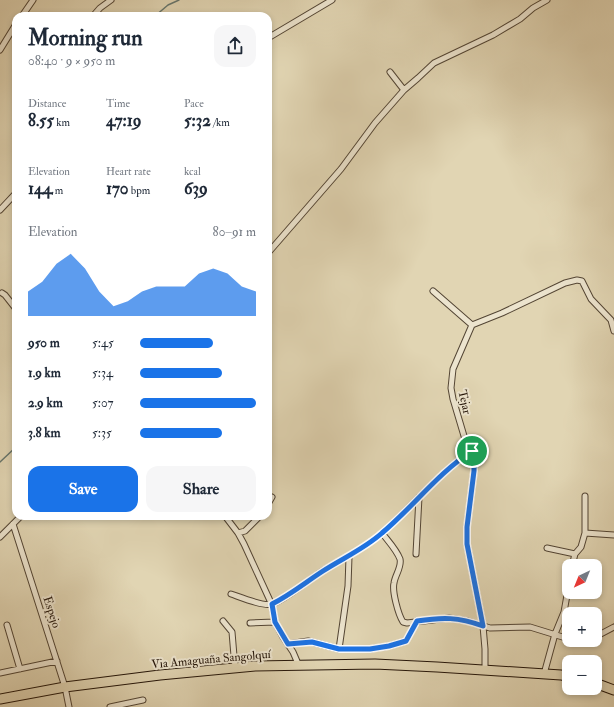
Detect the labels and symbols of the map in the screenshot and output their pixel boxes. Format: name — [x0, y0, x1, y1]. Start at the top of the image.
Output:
street label: Tejar — [454, 388, 475, 416]
pin — [455, 434, 489, 468]
north arrow — [562, 559, 602, 599]
street label: Espejo — [39, 594, 64, 630]
street label: Via Amaguaña Sangolquí — [151, 647, 272, 672]

